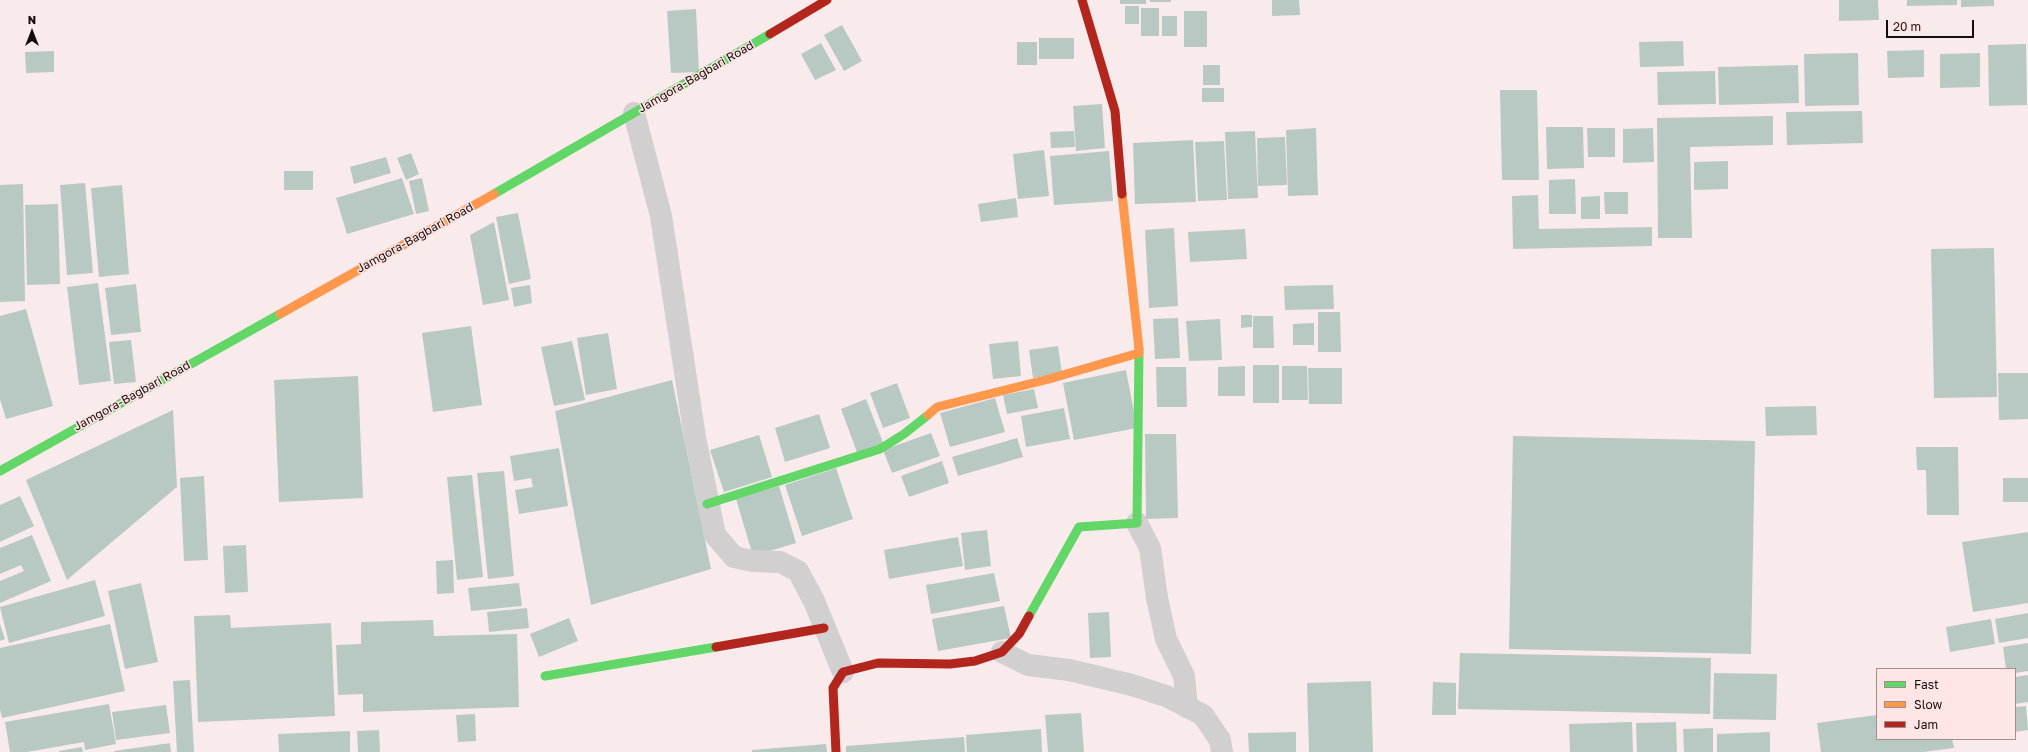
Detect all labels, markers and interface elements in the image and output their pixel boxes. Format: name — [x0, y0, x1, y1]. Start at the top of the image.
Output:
north arrow — [12, 12, 52, 52]
scale bar — [1888, 12, 1976, 38]
text: N — [28, 13, 36, 26]
text: 20 m — [1893, 19, 1921, 34]
street label: Jamgora-Bagbari Road — [636, 38, 756, 116]
street label: Jamgora-Bagbari Road — [354, 200, 476, 276]
street label: Jamgora-Bagbari Road — [71, 358, 193, 434]
legend — [1876, 668, 2016, 740]
text: Fast — [1914, 677, 1939, 692]
text: Slow — [1914, 697, 1942, 712]
text: Jam — [1914, 717, 1938, 732]

